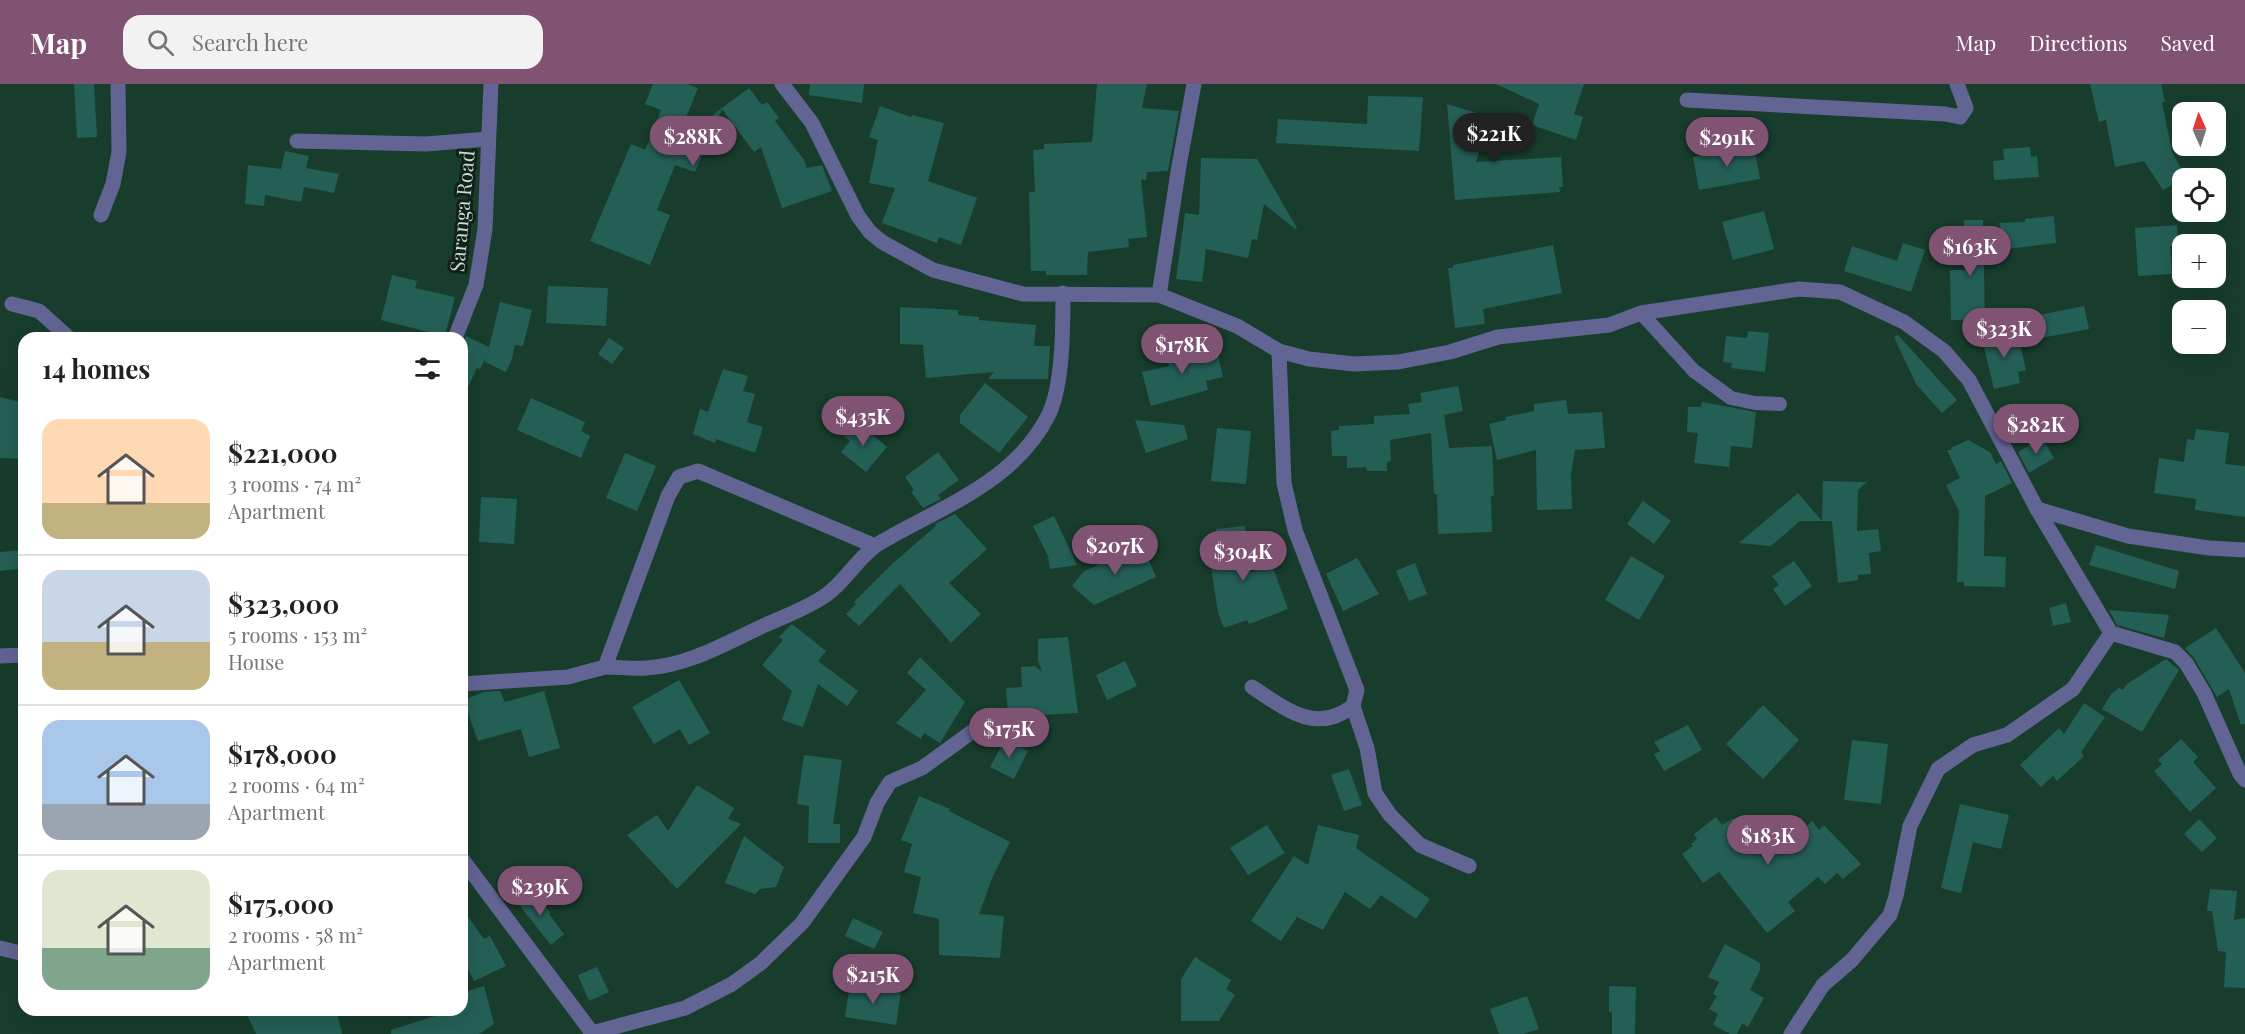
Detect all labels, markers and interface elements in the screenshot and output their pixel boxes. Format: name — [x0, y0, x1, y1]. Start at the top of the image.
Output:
search box — [123, 15, 543, 69]
text: Map — [30, 24, 87, 61]
icon: search — [144, 26, 177, 59]
text: Search here — [192, 27, 308, 57]
text: Map — [1955, 28, 1996, 56]
text: Directions — [2029, 28, 2127, 56]
text: Saved — [2160, 28, 2215, 56]
north arrow — [2172, 102, 2226, 156]
map controls — [2172, 102, 2226, 354]
pin: $221K — [1452, 113, 1536, 164]
pin: $288K — [651, 116, 735, 167]
pin: $291K — [1685, 117, 1769, 168]
text: $221K — [1467, 119, 1521, 146]
text: $288K — [664, 122, 722, 149]
text: $291K — [1700, 123, 1754, 150]
street label: Saranga Road — [442, 149, 480, 273]
button: locate — [2172, 168, 2226, 222]
pin: $163K — [1928, 226, 2012, 277]
text: $163K — [1943, 232, 1997, 259]
button: + — [2172, 234, 2226, 288]
button: − — [2172, 300, 2226, 354]
pin: $323K — [1962, 308, 2046, 359]
text: $323K — [1976, 314, 2032, 341]
pin: $178K — [1140, 324, 1224, 375]
text: $178K — [1155, 330, 1209, 357]
text: 14 homes — [42, 351, 150, 386]
icon: filters — [411, 352, 444, 385]
pin: $435K — [821, 396, 905, 447]
text: $435K — [836, 402, 890, 429]
pin: $282K — [1994, 404, 2078, 455]
text: $282K — [2007, 410, 2065, 437]
text: $221,000 — [228, 435, 337, 470]
icon: home — [90, 443, 162, 515]
text: 3 rooms · 74 m² — [228, 470, 361, 497]
text: Apartment — [228, 497, 325, 524]
pin: $207K — [1073, 525, 1157, 576]
text: $207K — [1086, 531, 1144, 558]
pin: $304K — [1201, 531, 1285, 582]
text: $304K — [1214, 537, 1272, 564]
text: $323,000 — [228, 586, 339, 621]
icon: home — [90, 594, 162, 666]
text: 5 rooms · 153 m² — [228, 621, 367, 648]
text: House — [228, 648, 284, 675]
pin: $175K — [967, 708, 1051, 759]
text: $175K — [983, 714, 1035, 741]
text: $178,000 — [228, 736, 337, 771]
icon: home — [90, 744, 162, 816]
text: 2 rooms · 64 m² — [228, 771, 365, 798]
text: Apartment — [228, 798, 325, 825]
pin: $183K — [1726, 815, 1810, 866]
text: $183K — [1741, 821, 1795, 848]
pin: $239K — [498, 866, 582, 917]
text: $239K — [511, 872, 569, 899]
text: $175,000 — [228, 886, 334, 921]
icon: home — [90, 894, 162, 966]
text: 2 rooms · 58 m² — [228, 921, 363, 948]
text: Apartment — [228, 948, 325, 975]
pin: $215K — [831, 954, 915, 1005]
text: $215K — [847, 960, 899, 987]

